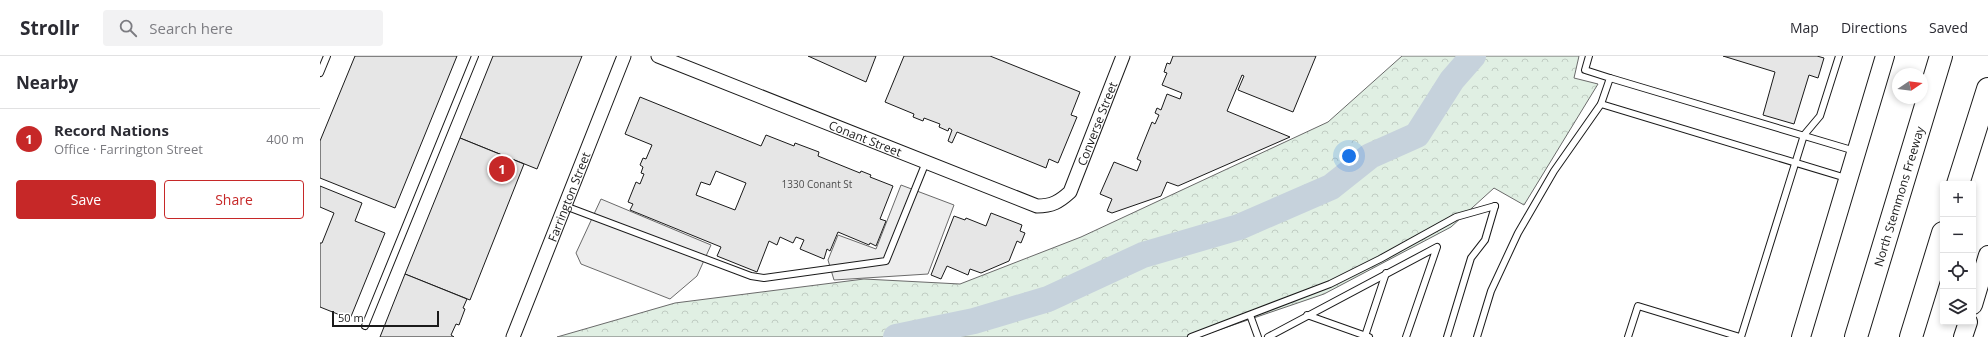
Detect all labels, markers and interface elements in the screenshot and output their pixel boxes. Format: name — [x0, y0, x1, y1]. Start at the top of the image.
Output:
search box — [103, 10, 383, 46]
text: Strollr — [20, 15, 79, 41]
icon: search — [117, 17, 139, 39]
text: Search here — [149, 18, 233, 38]
text: Map — [1790, 18, 1819, 37]
text: Directions — [1841, 18, 1907, 37]
text: Saved — [1929, 18, 1968, 37]
north arrow — [1892, 68, 1928, 104]
text: Nearby — [16, 71, 78, 94]
street label: Converse Street — [1073, 79, 1121, 168]
street label: Conant Street — [826, 116, 904, 160]
text: Record Nations — [54, 120, 169, 140]
street label: North Stemmons Freeway — [1869, 123, 1928, 269]
text: 1 — [25, 130, 33, 148]
text: 400 m — [266, 130, 304, 148]
text: Office · Farrington Street — [54, 140, 203, 158]
your location — [1339, 146, 1359, 166]
street label: Farrington Street — [543, 149, 594, 244]
pin: 1 — [489, 154, 515, 184]
house number: 1330 Conant St — [782, 177, 853, 191]
button: Save — [16, 180, 156, 219]
button: Share — [164, 180, 304, 219]
map controls — [1940, 181, 1976, 325]
button: + — [1940, 181, 1976, 217]
button: − — [1940, 217, 1976, 253]
button: locate — [1940, 253, 1976, 289]
button: layers — [1940, 289, 1976, 325]
scale bar — [332, 309, 439, 328]
text: 50 m — [338, 310, 364, 325]

